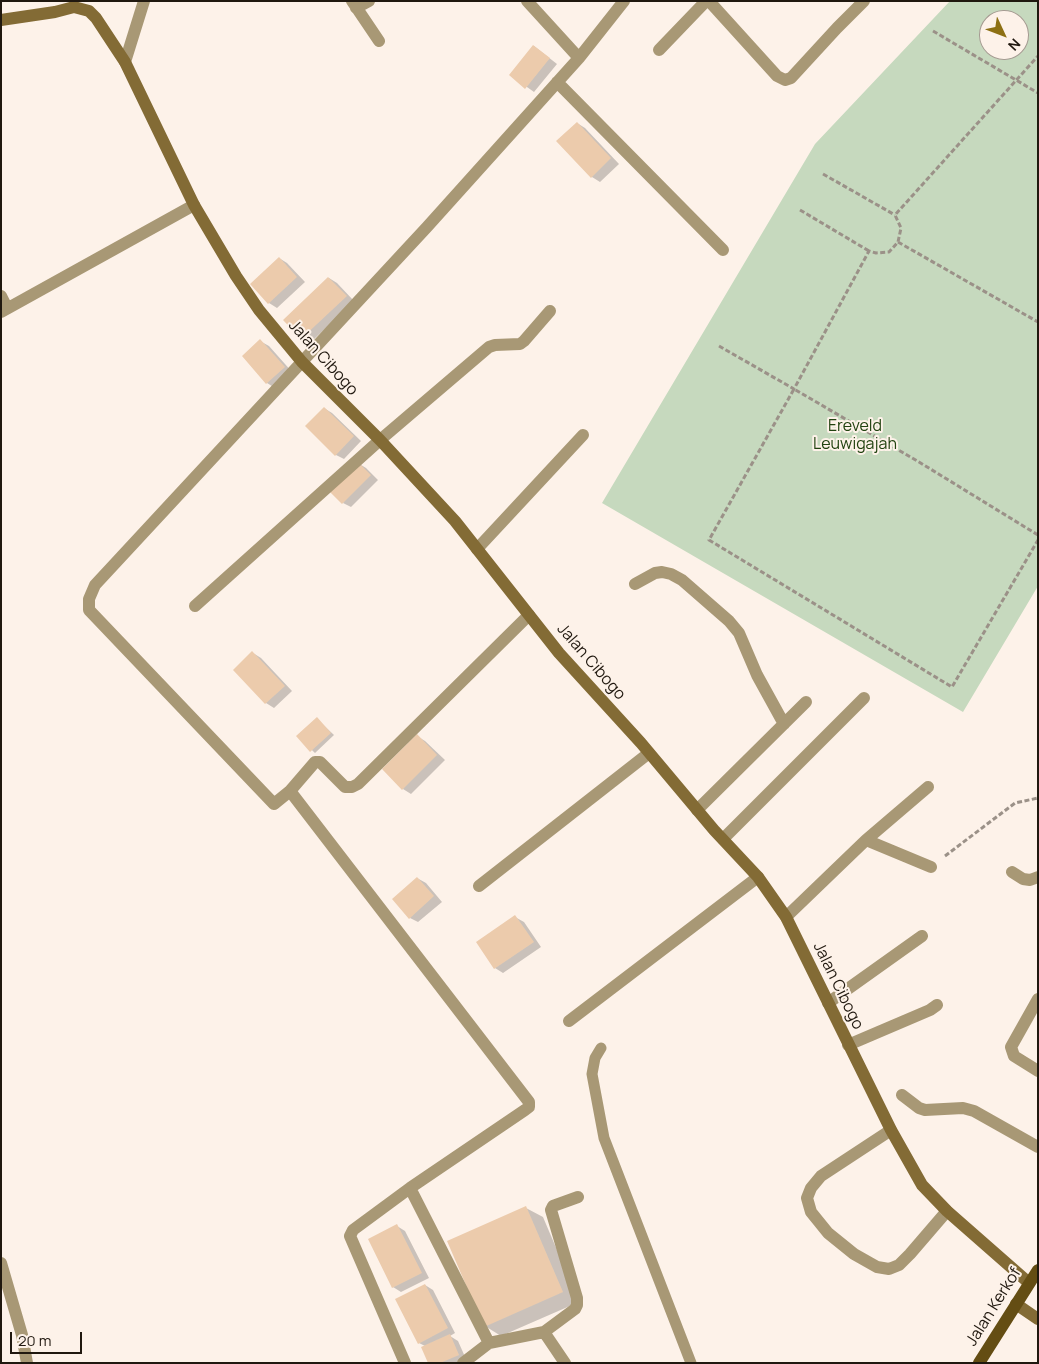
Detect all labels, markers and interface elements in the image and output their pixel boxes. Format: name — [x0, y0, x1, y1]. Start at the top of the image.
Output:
north arrow — [979, 10, 1029, 60]
text: N — [1004, 35, 1025, 55]
street label: Jalan Cibogo — [284, 316, 362, 400]
park label: Ereveld Leuwigajah — [813, 417, 897, 455]
street label: Jalan Cibogo — [553, 620, 629, 704]
street label: Jalan Cibogo — [809, 939, 867, 1033]
street label: Jalan Kerkof — [962, 1264, 1026, 1350]
scale bar — [12, 1322, 85, 1354]
text: 20 m — [18, 1330, 51, 1351]

